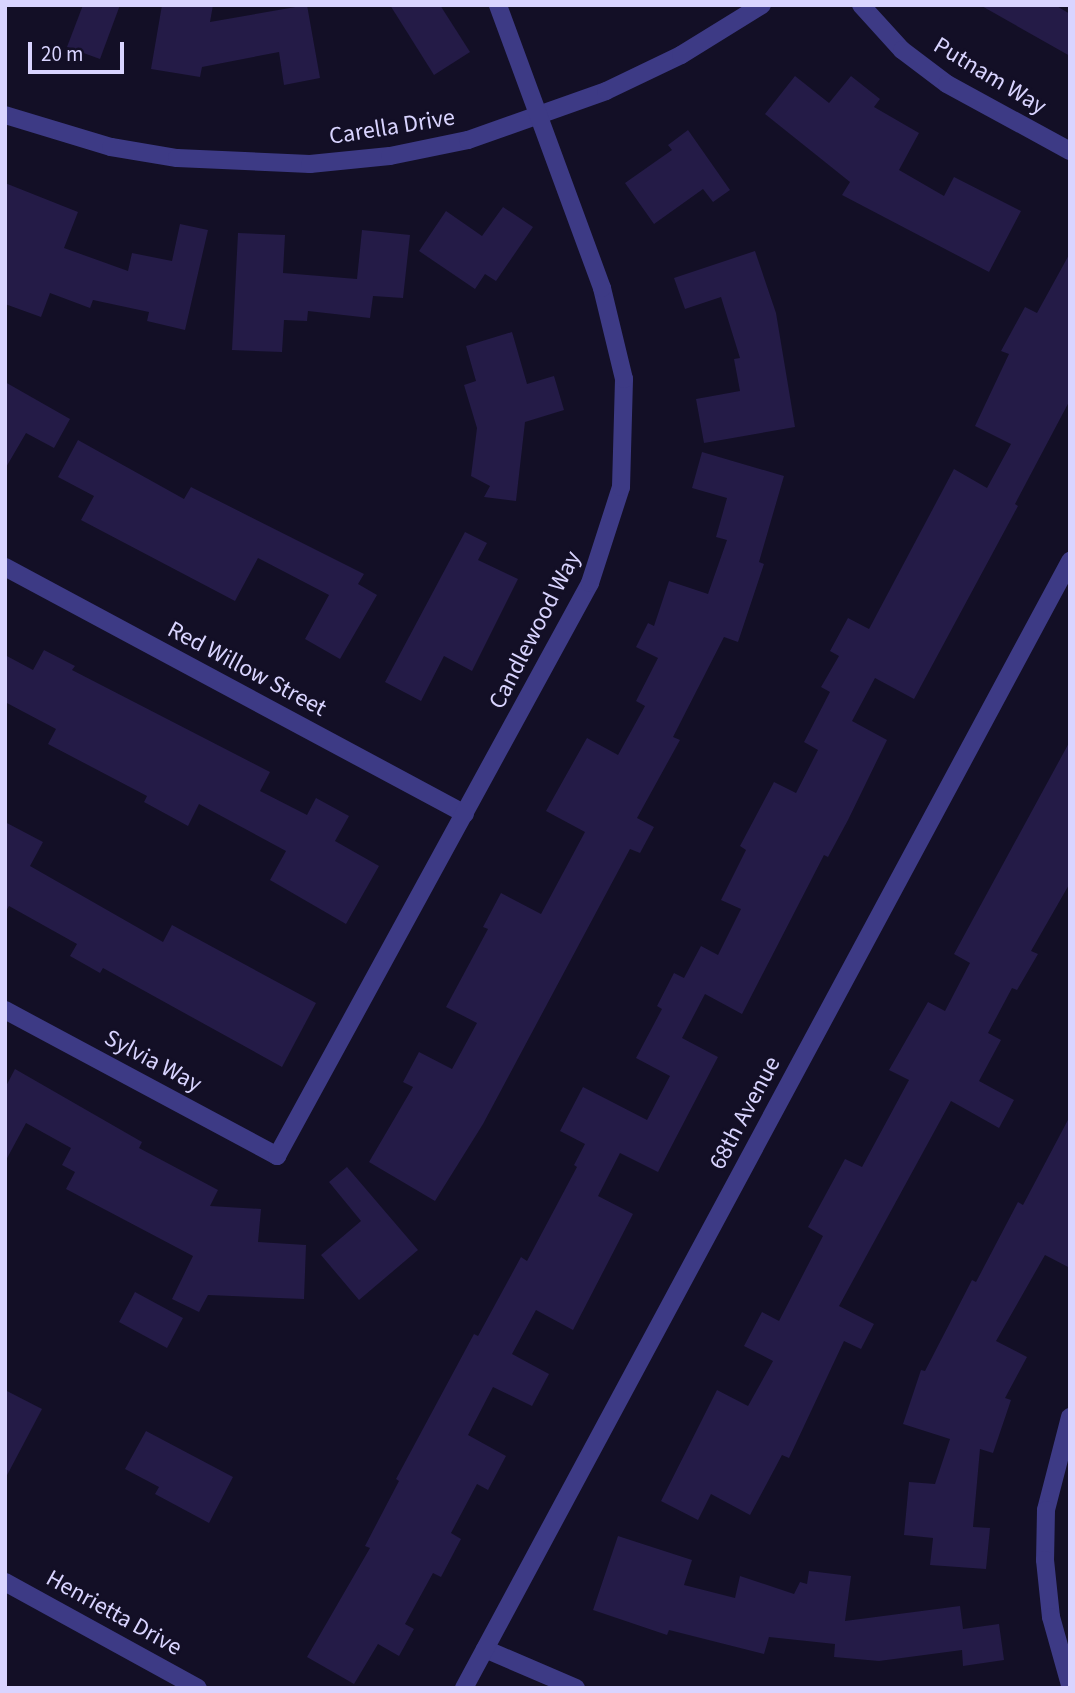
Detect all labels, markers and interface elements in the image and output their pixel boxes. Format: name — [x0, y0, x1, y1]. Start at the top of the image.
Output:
scale bar — [32, 28, 128, 72]
street label: Putnam Way — [928, 31, 1052, 121]
text: 20 m — [41, 39, 83, 69]
street label: Carella Drive — [327, 103, 457, 151]
street label: Candlewood Way — [483, 546, 587, 714]
street label: Red Willow Street — [163, 615, 331, 723]
street label: Sylvia Way — [99, 1023, 207, 1099]
street label: 68th Avenue — [703, 1052, 787, 1174]
street label: Henrietta Drive — [41, 1564, 187, 1662]

